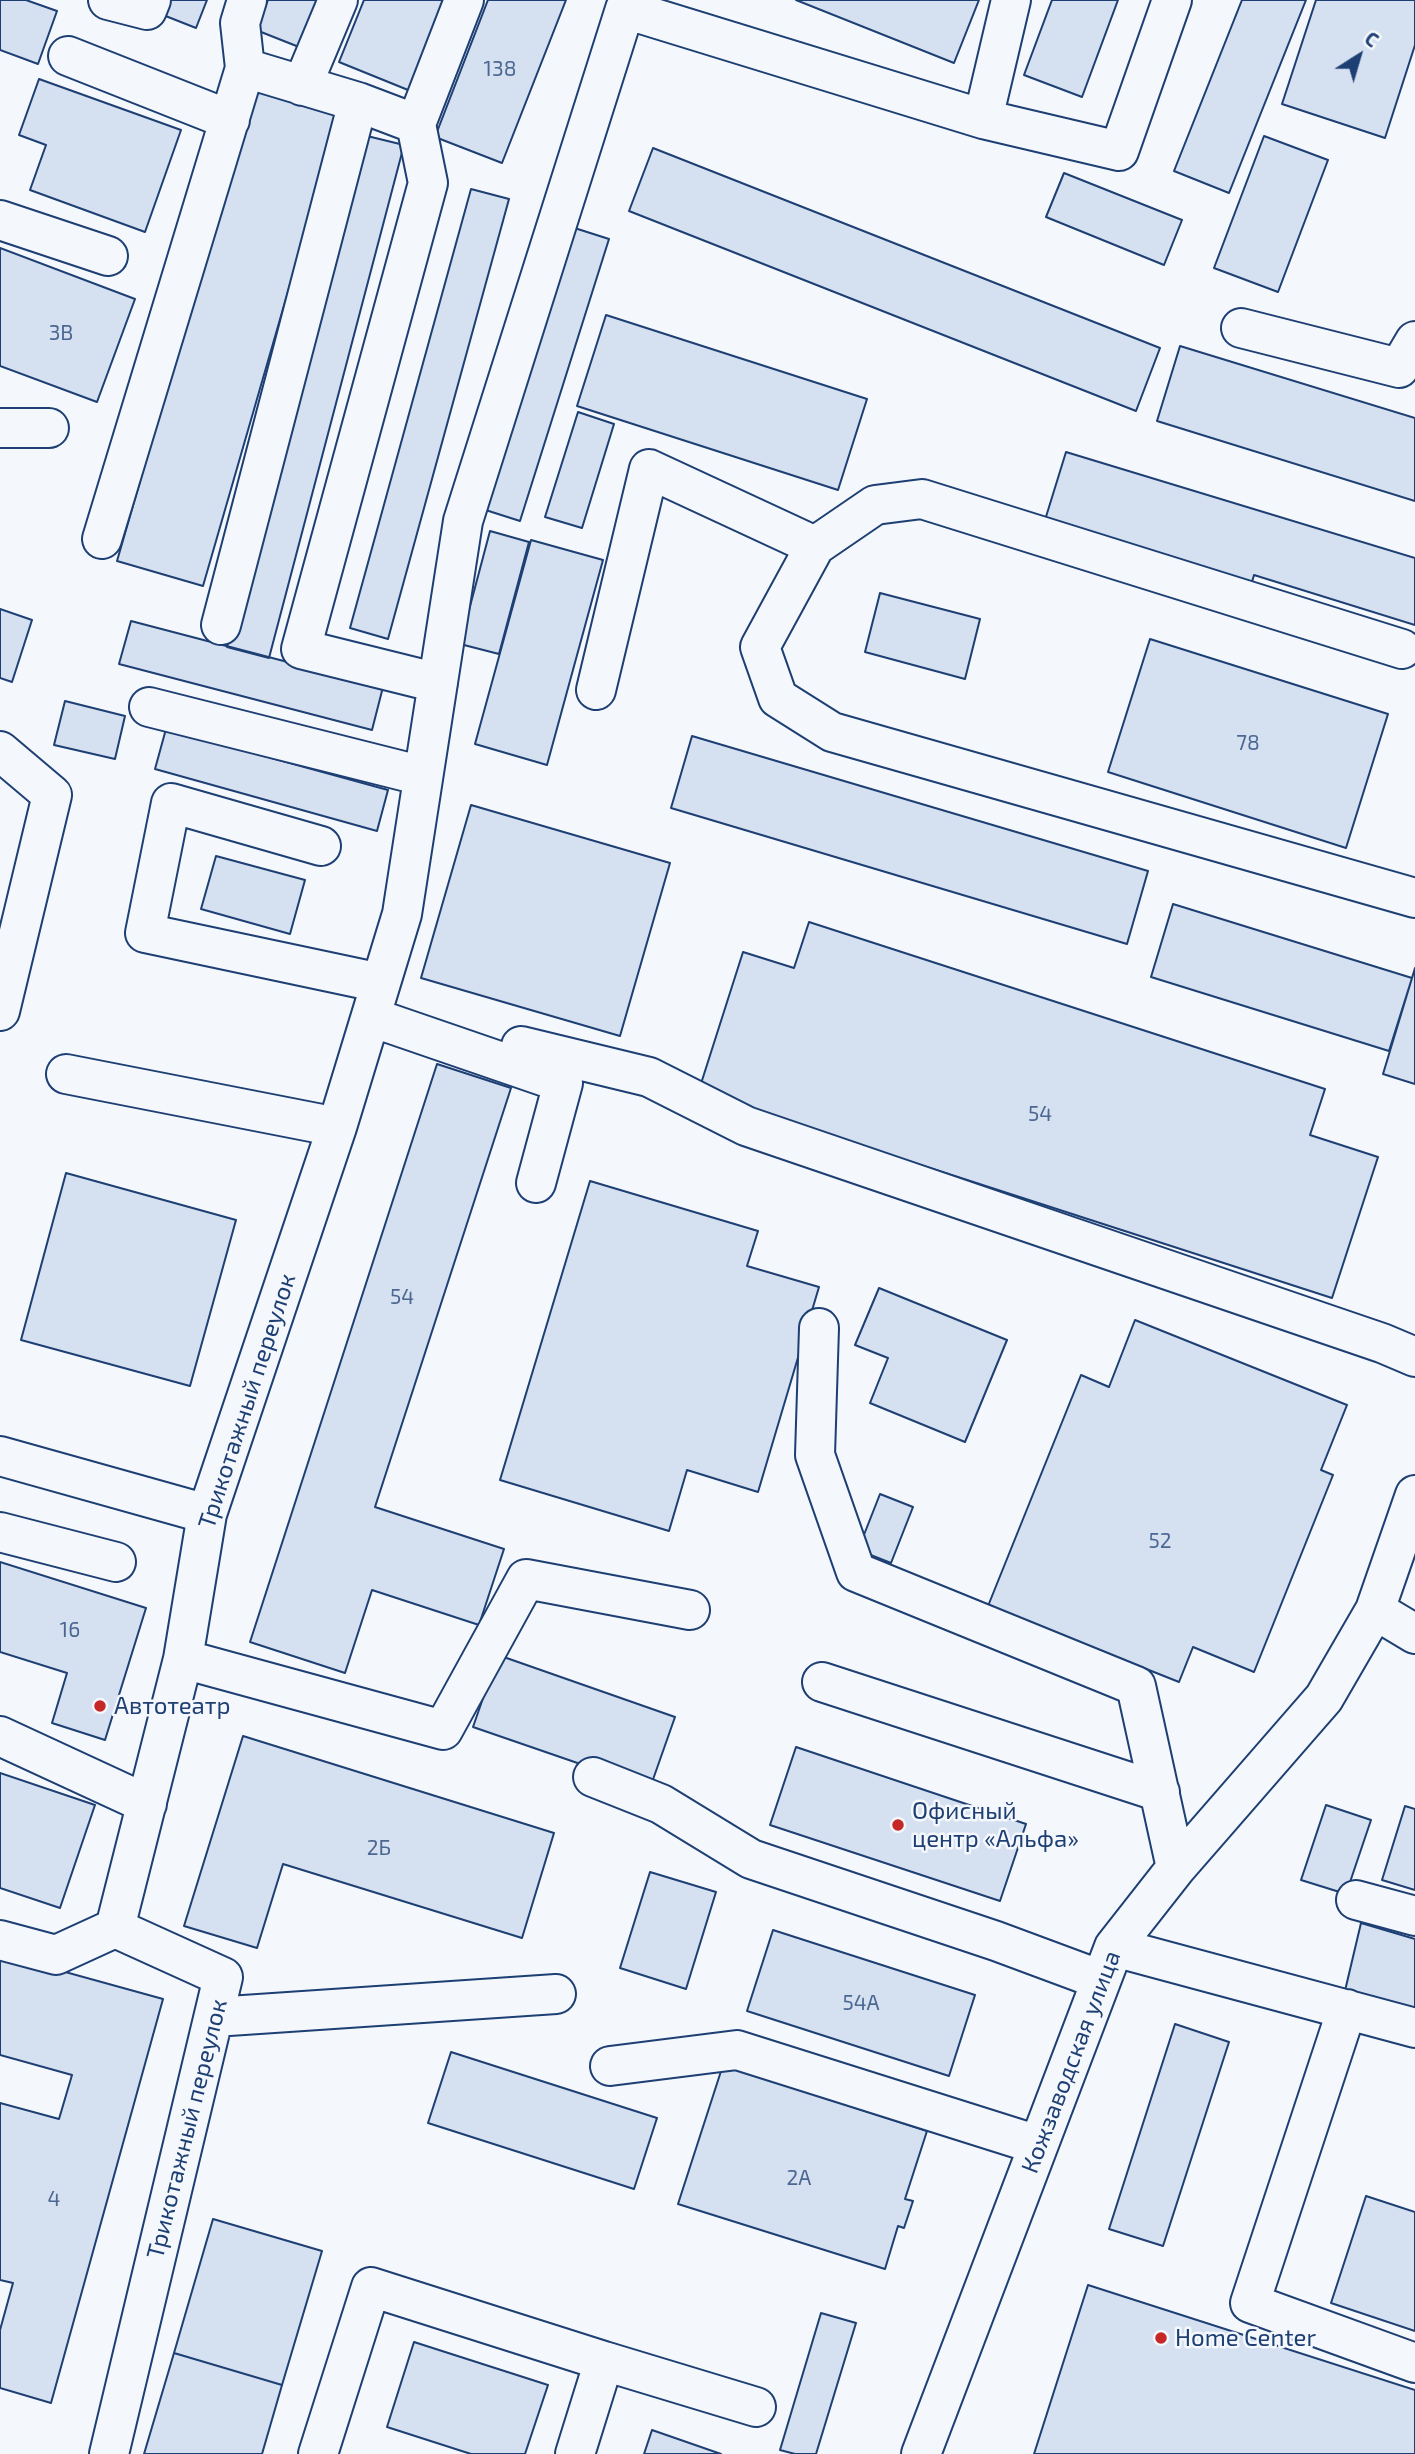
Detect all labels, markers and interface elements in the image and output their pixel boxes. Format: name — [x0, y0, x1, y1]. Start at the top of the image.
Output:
north arrow — [1324, 21, 1394, 91]
text: С — [1361, 26, 1383, 51]
house number: 138 — [484, 56, 516, 82]
house number: 3В — [49, 320, 73, 346]
house number: 78 — [1236, 730, 1260, 756]
house number: 54 — [1028, 1101, 1052, 1127]
street label: Трикотажный переулок — [192, 1270, 302, 1532]
house number: 54 — [390, 1284, 414, 1310]
house number: 52 — [1148, 1528, 1172, 1554]
house number: 16 — [60, 1617, 80, 1643]
place label: Автотеатр — [114, 1692, 231, 1720]
marker: Автотеатр — [92, 1698, 108, 1714]
place label: Офисный центр «Альфа» — [912, 1797, 1079, 1853]
marker: Офисный центр «Альфа» — [890, 1817, 906, 1833]
house number: 2Б — [367, 1835, 391, 1861]
street label: Кожзаводская улица — [1015, 1947, 1127, 2177]
house number: 54А — [842, 1990, 880, 2016]
street label: Трикотажный переулок — [141, 1996, 233, 2262]
house number: 2А — [787, 2165, 811, 2191]
house number: 4 — [48, 2186, 60, 2212]
place label: Home Center — [1175, 2324, 1316, 2352]
marker: Home Center — [1153, 2330, 1169, 2346]

